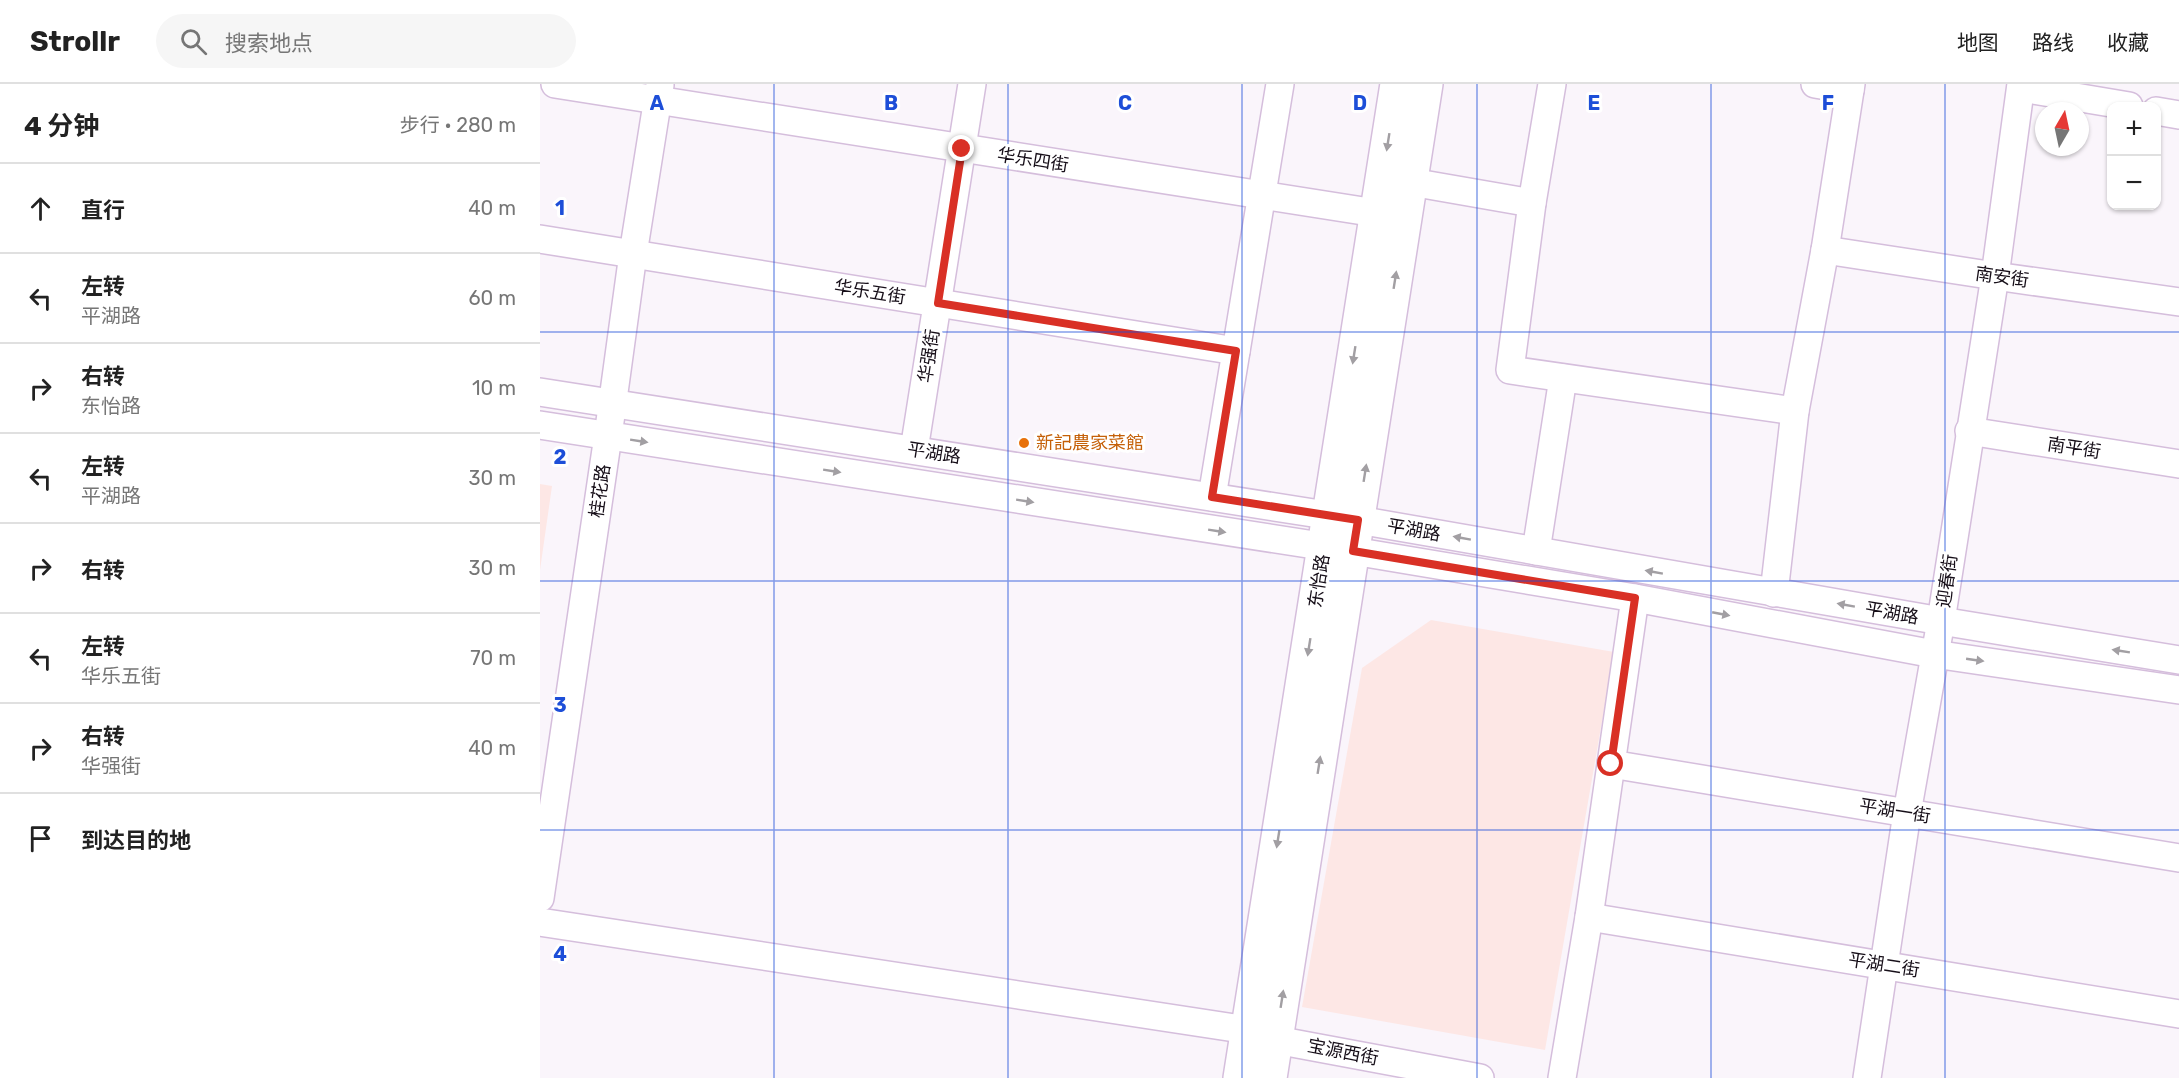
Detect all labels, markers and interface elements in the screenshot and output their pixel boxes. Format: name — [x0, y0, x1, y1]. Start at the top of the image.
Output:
search box — [156, 14, 576, 68]
text: Strollr — [30, 25, 120, 58]
icon: search — [177, 25, 210, 58]
text: 搜索地点 — [225, 30, 313, 57]
text: 地图 — [1957, 30, 1999, 55]
text: 路线 — [2032, 30, 2074, 55]
text: 收藏 — [2107, 30, 2149, 55]
text: A — [650, 91, 665, 115]
text: B — [884, 91, 898, 115]
text: C — [1118, 91, 1132, 115]
text: D — [1353, 91, 1367, 115]
text: E — [1588, 91, 1600, 115]
text: F — [1822, 91, 1834, 115]
north arrow — [2035, 102, 2089, 156]
map controls — [2107, 102, 2161, 210]
button: + — [2107, 102, 2161, 156]
text: 4 分钟 — [24, 111, 99, 142]
text: 步行 · 280 m — [400, 113, 516, 137]
one-way arrow — [1383, 132, 1392, 151]
route end — [948, 135, 974, 161]
street label: 华乐四街 — [996, 144, 1070, 176]
button: − — [2107, 156, 2161, 210]
icon: ahead — [24, 192, 57, 225]
text: 40 m — [468, 196, 516, 220]
text: 1 — [555, 196, 565, 220]
text: 直行 — [81, 197, 125, 224]
street label: 南安街 — [1974, 262, 2030, 292]
one-way arrow — [1391, 270, 1400, 289]
text: 左转 — [81, 273, 125, 300]
street label: 华乐五街 — [833, 276, 907, 308]
icon: left — [24, 282, 57, 315]
text: 60 m — [469, 286, 516, 310]
text: 平湖路 — [81, 304, 141, 328]
street label: 华强街 — [914, 328, 944, 384]
one-way arrow — [1350, 346, 1359, 365]
text: 右转 — [81, 363, 125, 390]
icon: right — [24, 372, 57, 405]
text: 10 m — [472, 376, 516, 400]
text: 东怡路 — [81, 394, 141, 418]
place label: 新記農家菜館 — [1036, 432, 1144, 454]
street label: 南平街 — [2046, 433, 2102, 463]
marker: 新記農家菜館 — [1017, 436, 1031, 450]
one-way arrow — [630, 437, 649, 446]
street label: 平湖路 — [906, 438, 962, 468]
text: 2 — [554, 445, 567, 469]
text: 左转 — [81, 453, 125, 480]
icon: left — [24, 462, 57, 495]
street label: 桂花路 — [585, 463, 615, 519]
one-way arrow — [1361, 463, 1370, 482]
text: 30 m — [469, 466, 516, 490]
one-way arrow — [823, 467, 842, 476]
text: 平湖路 — [81, 484, 141, 508]
one-way arrow — [1015, 496, 1034, 505]
street label: 平湖路 — [1386, 514, 1442, 546]
one-way arrow — [1208, 526, 1227, 535]
one-way arrow — [1452, 533, 1471, 542]
icon: right — [24, 552, 57, 585]
street label: 东怡路 — [1304, 553, 1334, 609]
street label: 迎春街 — [1932, 553, 1962, 609]
text: 30 m — [469, 556, 516, 580]
text: 右转 — [81, 557, 125, 584]
one-way arrow — [1644, 567, 1663, 576]
street label: 平湖路 — [1864, 597, 1920, 629]
one-way arrow — [1836, 600, 1855, 609]
one-way arrow — [1712, 610, 1731, 619]
text: 左转 — [81, 633, 125, 660]
one-way arrow — [1304, 637, 1313, 656]
icon: left — [24, 642, 57, 675]
text: 70 m — [470, 646, 516, 670]
one-way arrow — [2112, 646, 2131, 655]
one-way arrow — [1966, 656, 1985, 665]
text: 华乐五街 — [81, 664, 161, 688]
text: 3 — [553, 693, 567, 717]
text: 右转 — [81, 723, 125, 750]
icon: right — [24, 732, 57, 765]
text: 40 m — [468, 736, 516, 760]
route start — [1597, 750, 1623, 776]
text: 华强街 — [81, 754, 141, 778]
one-way arrow — [1315, 756, 1324, 775]
street label: 平湖一街 — [1858, 795, 1932, 827]
icon: arrive — [24, 822, 57, 855]
text: 到达目的地 — [81, 827, 191, 854]
one-way arrow — [1273, 830, 1282, 849]
text: 4 — [553, 942, 567, 966]
street label: 平湖二街 — [1847, 949, 1921, 981]
one-way arrow — [1278, 990, 1287, 1009]
street label: 宝源西街 — [1306, 1034, 1380, 1070]

